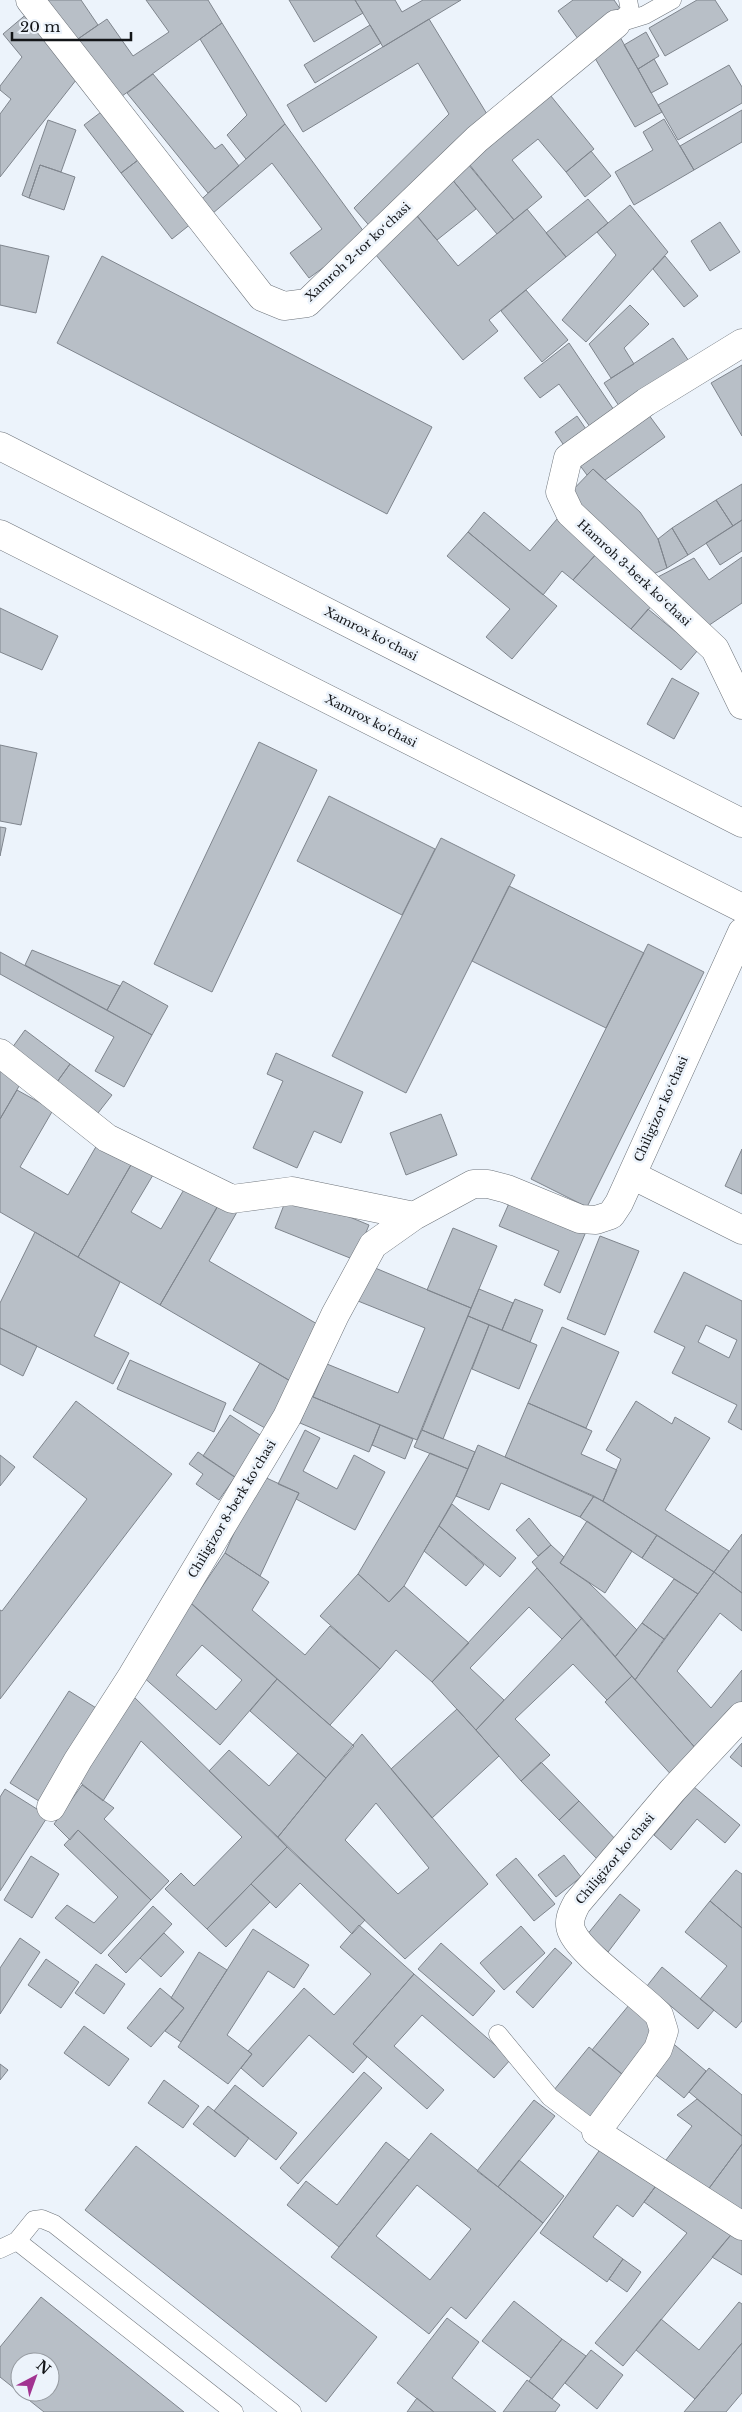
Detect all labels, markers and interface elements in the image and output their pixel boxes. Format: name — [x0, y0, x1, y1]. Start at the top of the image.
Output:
scale bar — [12, 10, 131, 42]
text: 20 m — [20, 17, 60, 36]
street label: Xamroh 2-tor koʻchasi — [302, 199, 413, 304]
street label: Hamroh 3-berk koʻchasi — [575, 516, 694, 629]
street label: Xamrox koʻchasi — [322, 604, 420, 664]
street label: Xamrox ko'chasi — [323, 691, 420, 750]
street label: Chiligizor koʻchasi — [630, 1054, 691, 1164]
street label: Chiligizor 8-berk koʻchasi — [184, 1437, 279, 1580]
street label: Chiligizor koʻchasi — [572, 1810, 657, 1907]
north arrow — [10, 2352, 60, 2402]
text: N — [33, 2356, 54, 2378]

